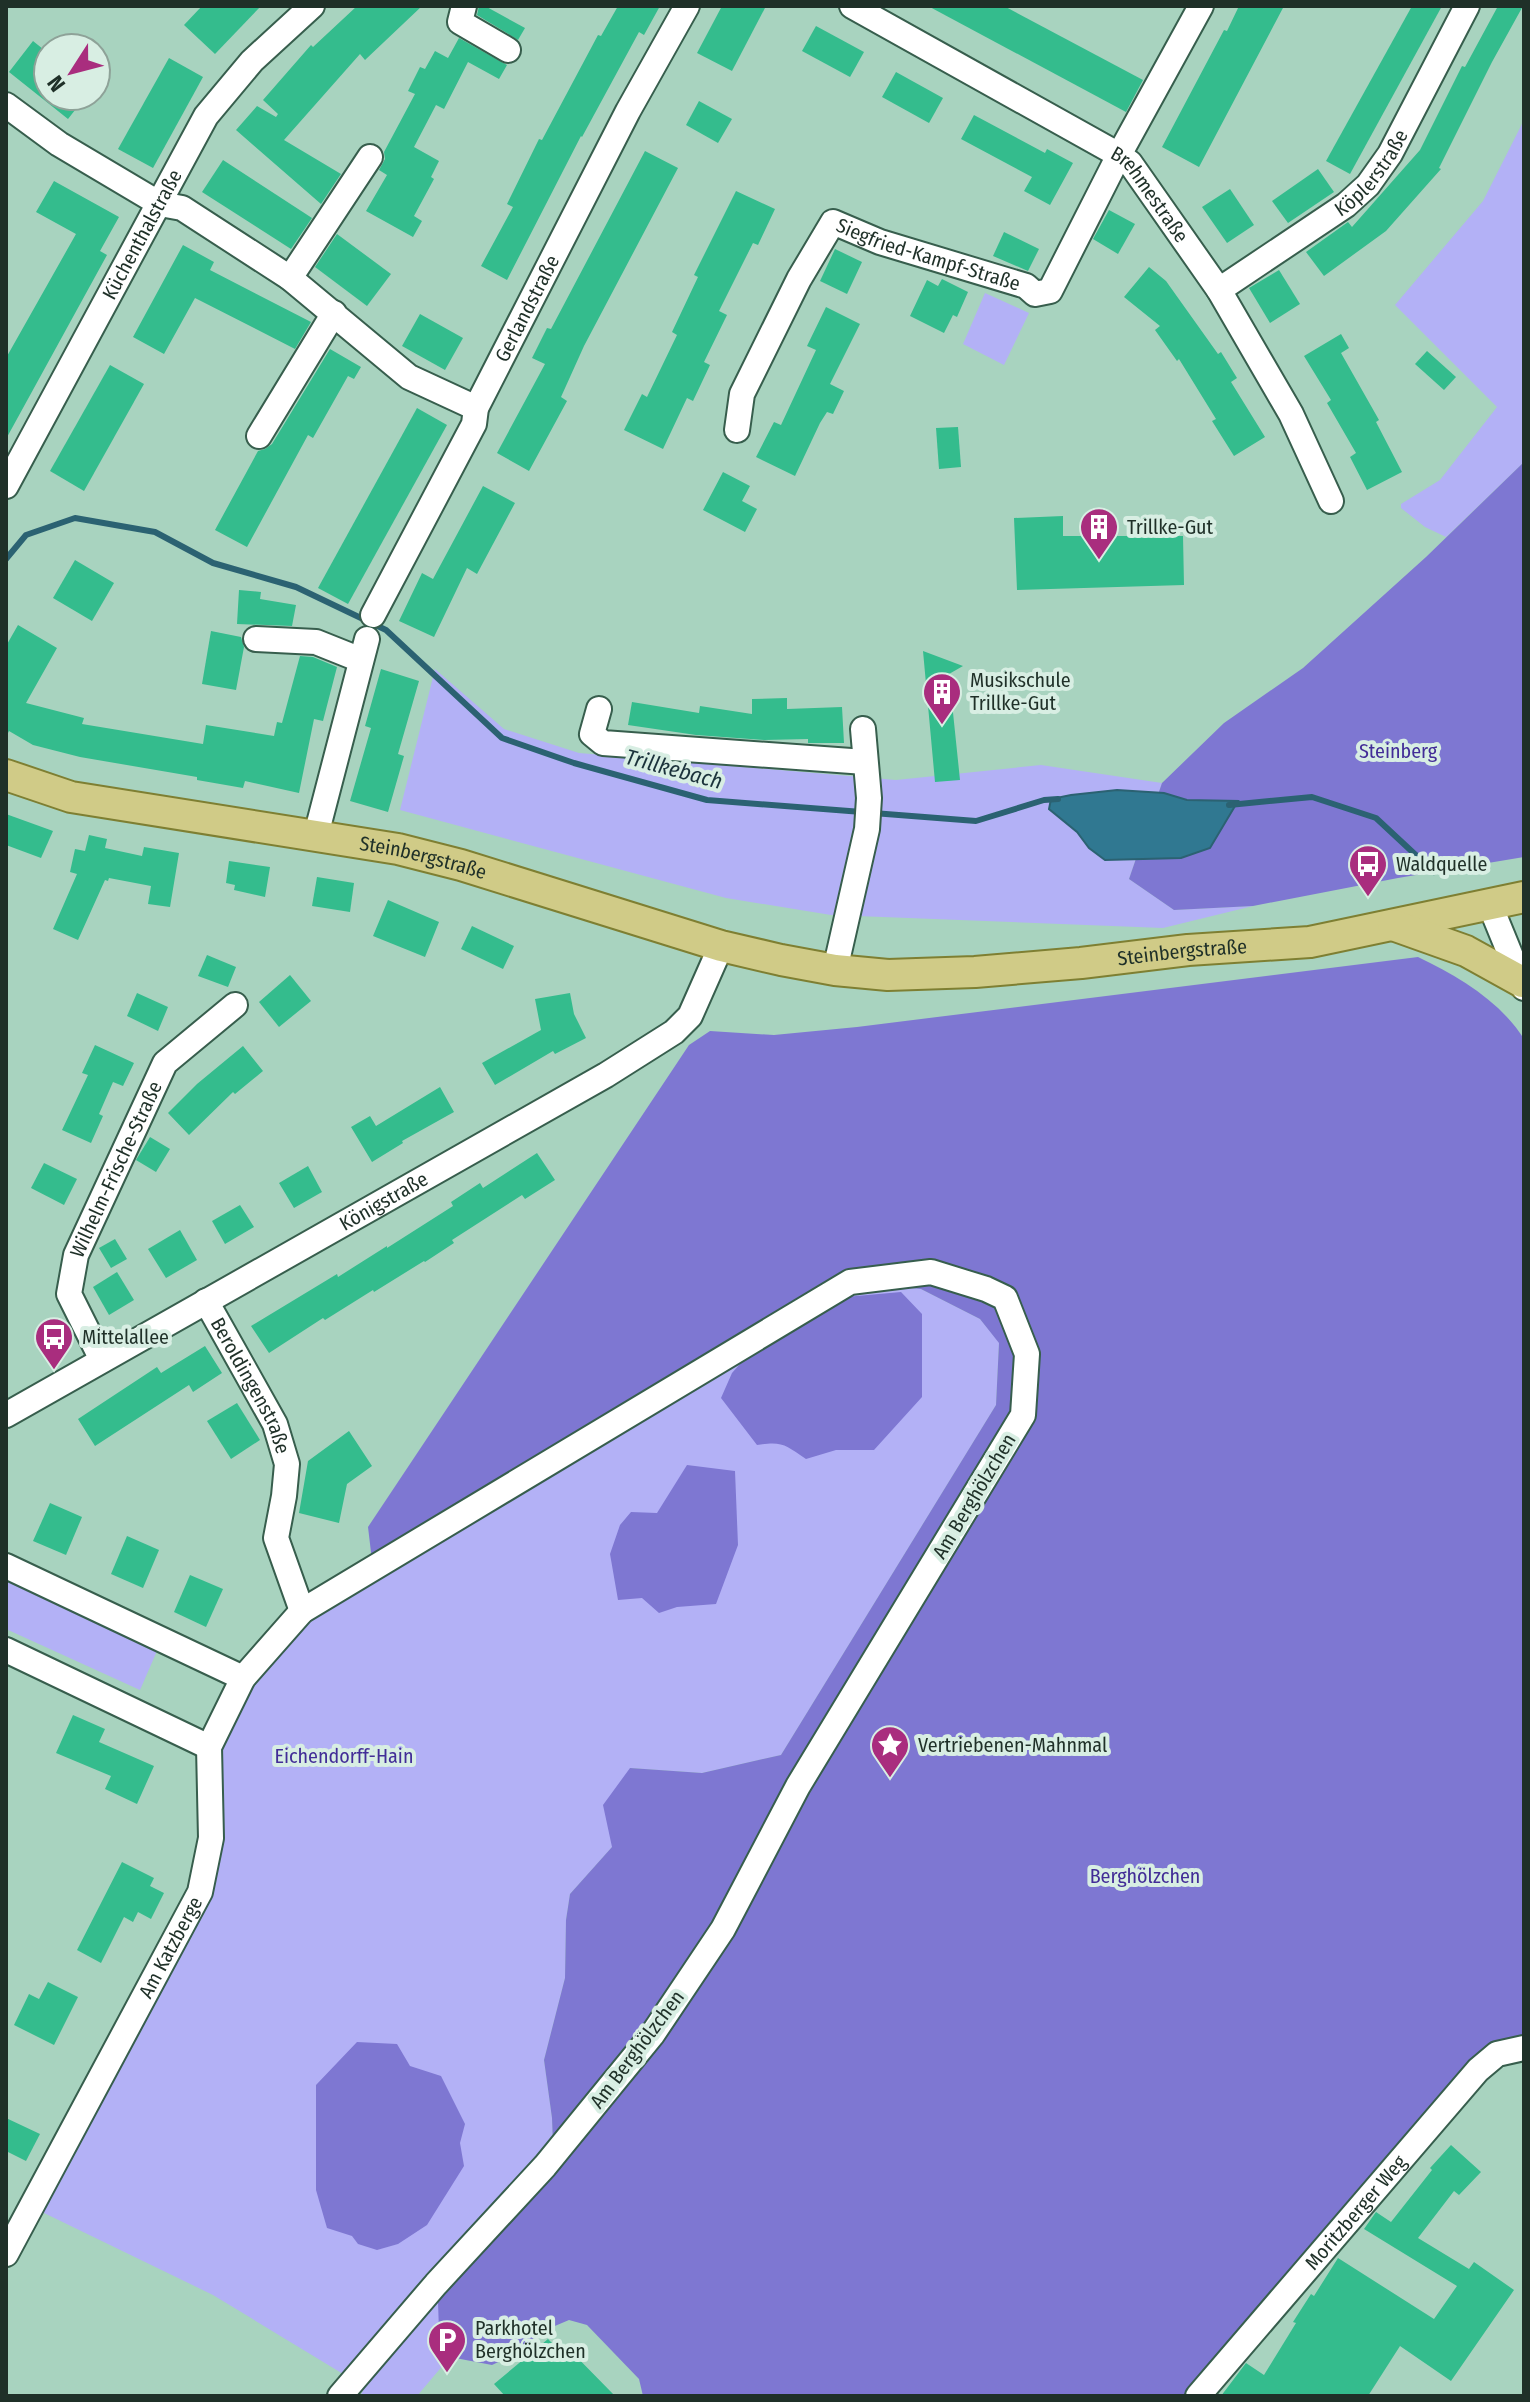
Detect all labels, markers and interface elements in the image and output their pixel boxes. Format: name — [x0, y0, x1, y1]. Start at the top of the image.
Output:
north arrow — [32, 32, 112, 112]
text: N — [41, 70, 71, 97]
street label: Köplerstraße — [1330, 125, 1413, 221]
street label: Brehmestraße — [1107, 141, 1194, 247]
street label: Küchenthalstraße — [97, 165, 187, 304]
street label: Siegfried-Kampf-Straße — [833, 213, 1023, 296]
street label: Gerlandstraße — [490, 251, 564, 366]
building icon: Trillke-Gut — [1078, 506, 1120, 561]
place label: Trillke-Gut — [1127, 515, 1214, 539]
place label: Musikschule Trillke-Gut — [970, 668, 1071, 715]
building icon: Musikschule Trillke-Gut — [921, 671, 963, 726]
park label: Steinberg — [1359, 739, 1438, 763]
water label: Trillkebach — [622, 743, 726, 795]
street label: Steinbergstraße — [358, 831, 490, 884]
bus stop icon: Waldquelle — [1347, 843, 1389, 898]
place label: Waldquelle — [1396, 852, 1487, 876]
street label: Steinbergstraße — [1116, 934, 1248, 970]
street label: Wilhelm-Frische-Straße — [65, 1077, 167, 1261]
street label: Königstraße — [335, 1167, 432, 1236]
street label: Beroldingenstraße — [206, 1313, 295, 1456]
bus stop icon: Mittelallee — [33, 1316, 75, 1371]
place label: Mittelallee — [82, 1325, 169, 1349]
street label: Am Berghölzchen — [927, 1429, 1021, 1563]
place icon: Vertriebenen-Mahnmal — [869, 1724, 911, 1779]
place label: Vertriebenen-Mahnmal — [918, 1733, 1107, 1757]
park label: Eichendorff-Hain — [275, 1744, 413, 1768]
park label: Berghölzchen — [1090, 1864, 1200, 1888]
street label: Am Katzberge — [133, 1892, 207, 2002]
street label: Am Berghölzchen — [585, 1985, 689, 2113]
street label: Moritzberger Weg — [1300, 2150, 1412, 2275]
place label: Parkhotel Berghölzchen — [475, 2316, 586, 2363]
parking icon: Parkhotel Berghölzchen — [426, 2319, 468, 2374]

